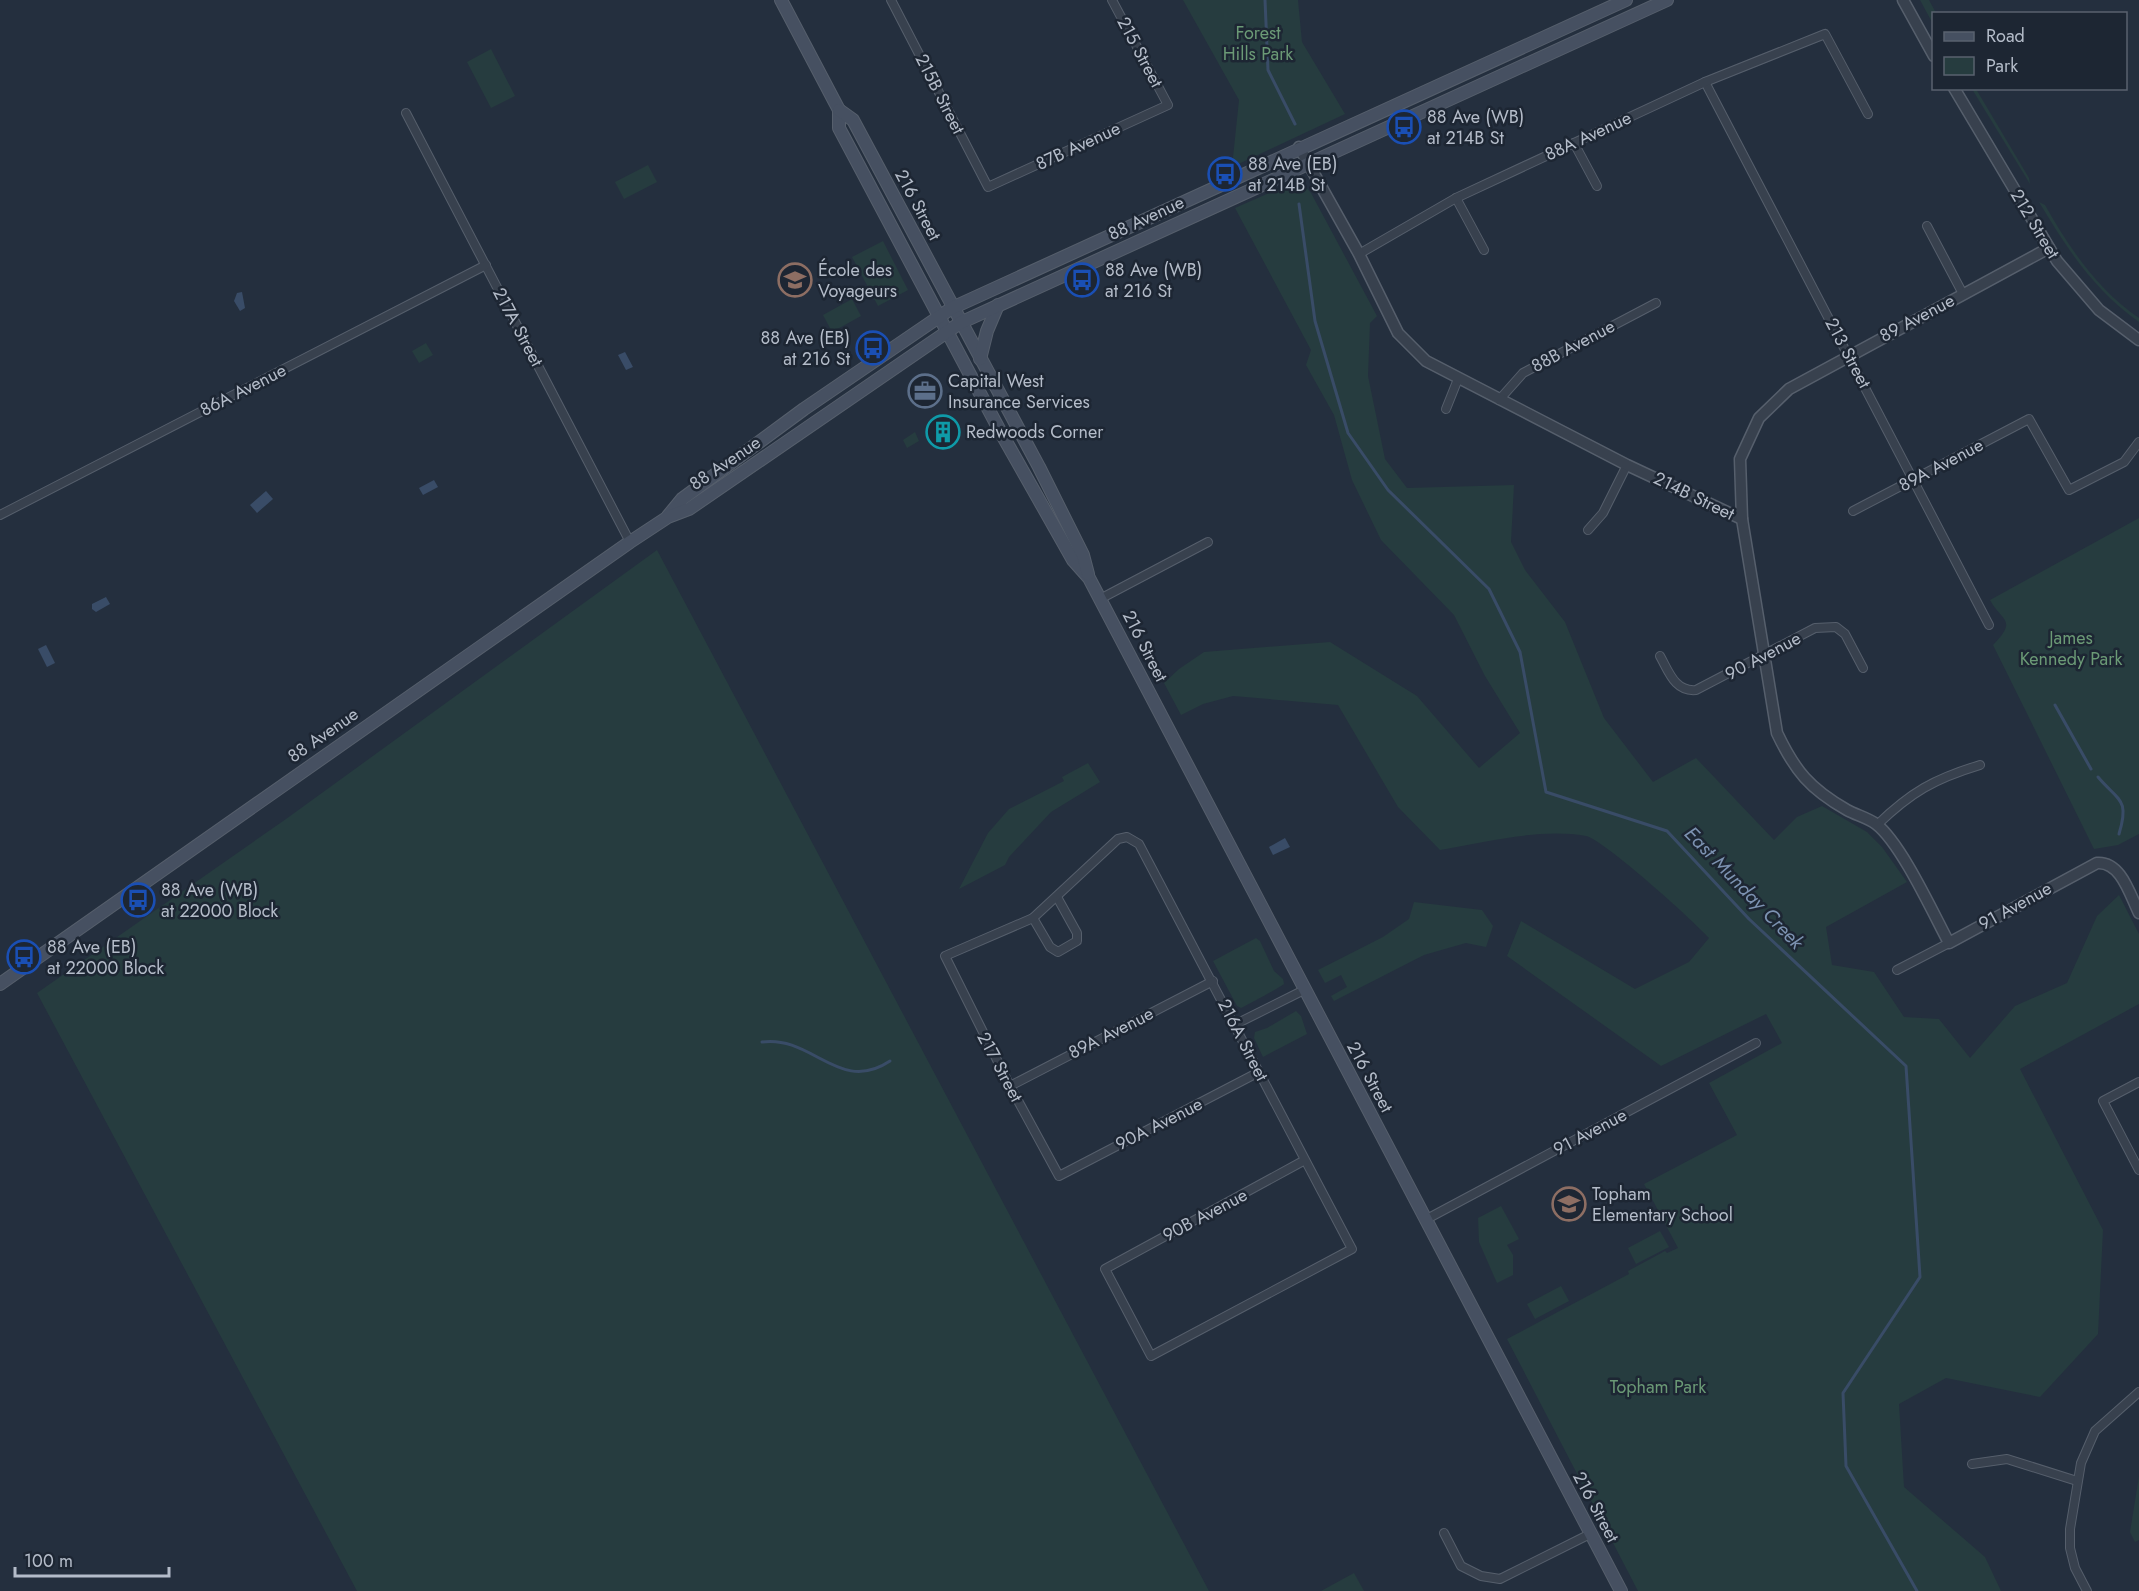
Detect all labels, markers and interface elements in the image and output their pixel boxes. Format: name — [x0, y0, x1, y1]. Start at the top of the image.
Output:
street label: 215 Street — [1110, 12, 1170, 93]
legend — [1932, 12, 2127, 90]
park label: Forest Hills Park — [1223, 20, 1293, 67]
text: Road — [1986, 23, 2025, 49]
street label: 215B Street — [909, 49, 972, 139]
text: Park — [1986, 53, 2018, 79]
place label: 88 Ave (WB) at 214B St — [1427, 104, 1524, 151]
street label: 88A Avenue — [1540, 105, 1636, 167]
bus stop icon: 88 Ave (WB) at 214B St — [1386, 109, 1422, 145]
street label: 87B Avenue — [1031, 115, 1125, 177]
place label: 88 Ave (EB) at 214B St — [1248, 151, 1337, 198]
bus stop icon: 88 Ave (EB) at 214B St — [1207, 156, 1243, 192]
street label: 216 Street — [888, 165, 948, 246]
street label: 212 Street — [2004, 184, 2066, 264]
street label: 88 Avenue — [1104, 189, 1188, 247]
place label: École des Voyageurs — [818, 257, 897, 304]
place label: 88 Ave (WB) at 216 St — [1105, 257, 1202, 304]
school or university icon: École des Voyageurs — [777, 262, 813, 298]
bus stop icon: 88 Ave (WB) at 216 St — [1064, 262, 1100, 298]
street label: 217A Street — [486, 283, 550, 372]
street label: 89 Avenue — [1875, 287, 1959, 349]
street label: 88B Avenue — [1527, 313, 1619, 379]
street label: 213 Street — [1819, 313, 1878, 393]
place label: 88 Ave (EB) at 216 St — [761, 325, 851, 372]
bus stop icon: 88 Ave (EB) at 216 St — [855, 330, 891, 366]
street label: 86A Avenue — [195, 357, 291, 423]
place label: Capital West Insurance Services — [948, 368, 1090, 415]
office icon: Capital West Insurance Services — [907, 373, 943, 409]
building icon: Redwoods Corner — [925, 414, 961, 450]
place label: Redwoods Corner — [966, 419, 1104, 445]
street label: 88 Avenue — [684, 430, 766, 496]
street label: 89A Avenue — [1894, 432, 1988, 498]
street label: 214B Street — [1649, 465, 1740, 527]
street label: 216 Street — [1116, 606, 1174, 687]
street label: 90 Avenue — [1720, 625, 1806, 687]
park label: James Kennedy Park — [2020, 625, 2122, 672]
street label: 88 Avenue — [282, 701, 364, 769]
water label: East Munday Creek — [1678, 820, 1811, 957]
street label: 91 Avenue — [1974, 875, 2056, 937]
place label: 88 Ave (WB) at 22000 Block — [161, 877, 278, 924]
bus stop icon: 88 Ave (WB) at 22000 Block — [120, 882, 156, 918]
place label: 88 Ave (EB) at 22000 Block — [47, 934, 164, 981]
bus stop icon: 88 Ave (EB) at 22000 Block — [6, 939, 42, 975]
street label: 216A Street — [1211, 994, 1275, 1086]
street label: 89A Avenue — [1064, 1000, 1158, 1066]
street label: 217 Street — [971, 1027, 1030, 1107]
street label: 216 Street — [1340, 1037, 1400, 1118]
street label: 90A Avenue — [1111, 1091, 1207, 1157]
street label: 91 Avenue — [1549, 1102, 1631, 1162]
place label: Topham Elementary School — [1592, 1181, 1733, 1228]
street label: 90B Avenue — [1158, 1182, 1252, 1248]
school or university icon: Topham Elementary School — [1551, 1186, 1587, 1222]
park label: Topham Park — [1610, 1374, 1706, 1400]
street label: 216 Street — [1566, 1467, 1626, 1548]
scale bar — [15, 1540, 170, 1578]
text: 100 m — [24, 1548, 73, 1574]

